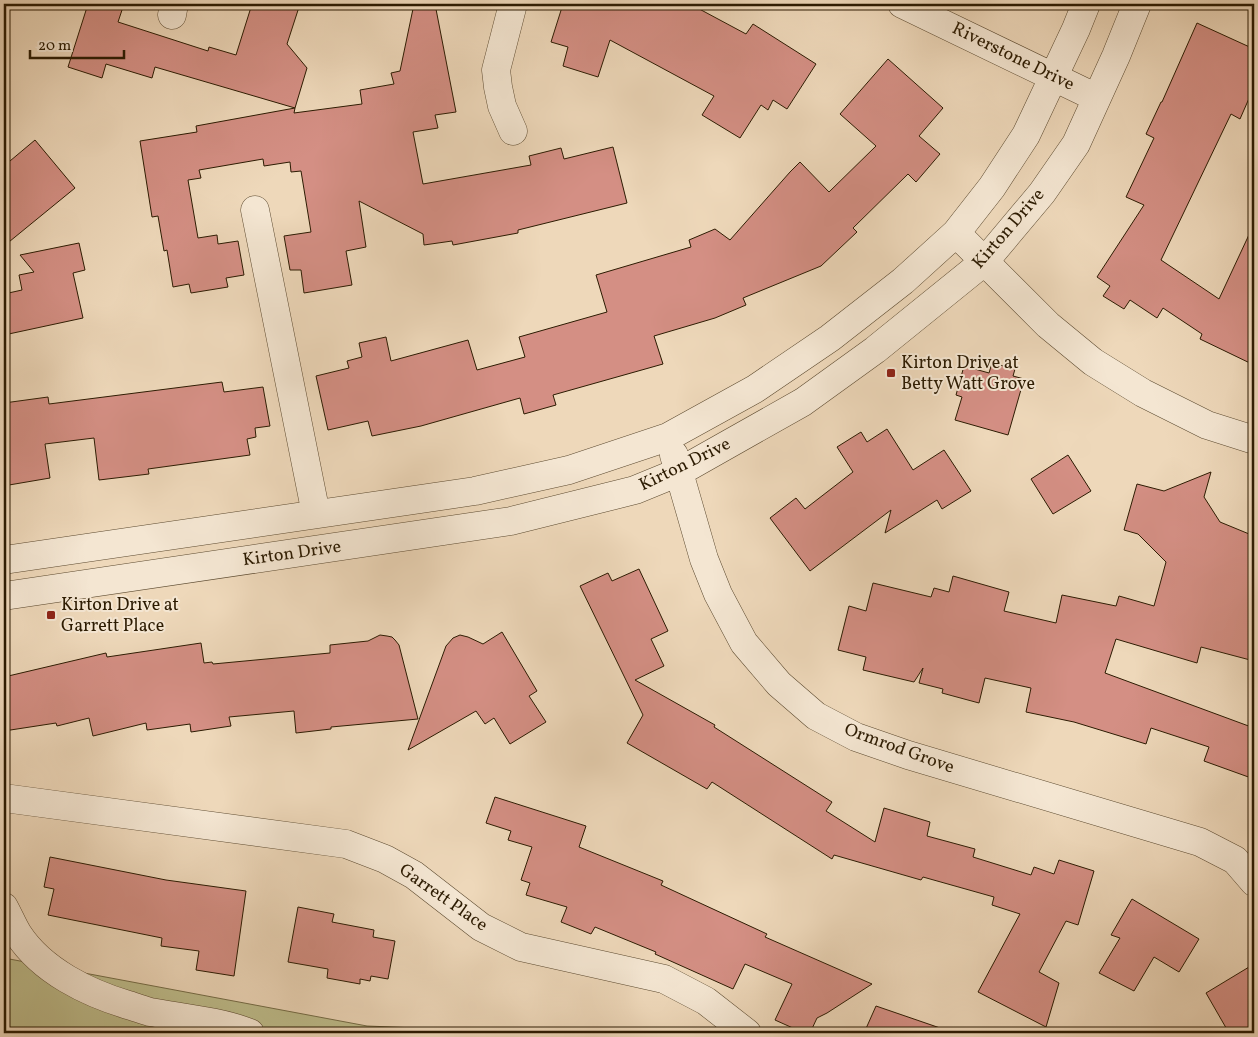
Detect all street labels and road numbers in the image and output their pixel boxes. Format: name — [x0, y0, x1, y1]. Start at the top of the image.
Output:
street label: Riverstone Drive — [948, 17, 1078, 97]
street label: Kirton Drive — [967, 183, 1051, 275]
street label: Kirton Drive — [635, 432, 735, 498]
street label: Kirton Drive — [241, 535, 343, 573]
street label: Ormrod Grove — [840, 718, 958, 780]
street label: Garrett Place — [394, 858, 492, 938]

